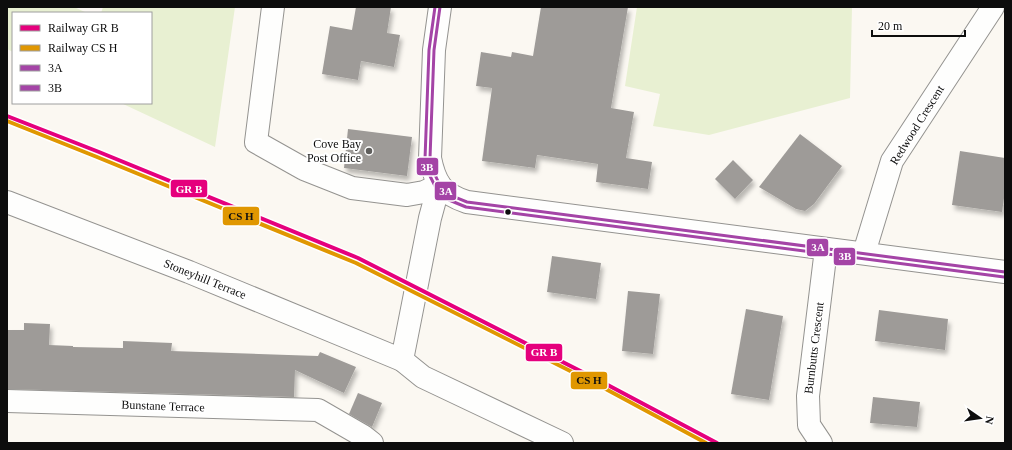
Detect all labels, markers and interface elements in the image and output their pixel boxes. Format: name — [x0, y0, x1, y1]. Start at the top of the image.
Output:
legend — [12, 12, 152, 104]
scale bar — [872, 12, 965, 38]
text: 20 m — [878, 19, 903, 33]
text: Railway GR B — [48, 21, 119, 35]
text: Railway CS H — [48, 41, 118, 55]
text: 3A — [48, 61, 63, 75]
text: 3B — [48, 81, 62, 95]
street label: Redwood Crescent — [887, 82, 947, 167]
place label: Cove Bay Post Office — [307, 137, 361, 165]
marker: Cove Bay Post Office — [364, 146, 374, 156]
line badge: 3B — [416, 157, 439, 176]
text: 3B — [421, 161, 434, 173]
line badge: GR B — [170, 179, 208, 198]
line badge: 3A — [434, 181, 457, 201]
text: GR B — [176, 183, 203, 195]
text: 3A — [439, 185, 453, 197]
line badge: CS H — [222, 206, 260, 226]
unlabelled marker — [503, 207, 513, 217]
text: CS H — [228, 210, 254, 222]
line badge: 3A — [806, 238, 829, 257]
text: 3A — [811, 241, 825, 253]
line badge: 3B — [833, 247, 856, 266]
text: 3B — [839, 250, 852, 262]
street label: Stoneyhill Terrace — [162, 256, 248, 302]
street label: Burnbutts Crescent — [801, 301, 827, 395]
line badge: GR B — [525, 343, 563, 362]
text: GR B — [531, 346, 558, 358]
line badge: CS H — [570, 371, 608, 390]
text: CS H — [576, 374, 602, 386]
street label: Bunstane Terrace — [121, 398, 205, 414]
north arrow — [960, 398, 1000, 438]
text: N — [983, 415, 996, 426]

